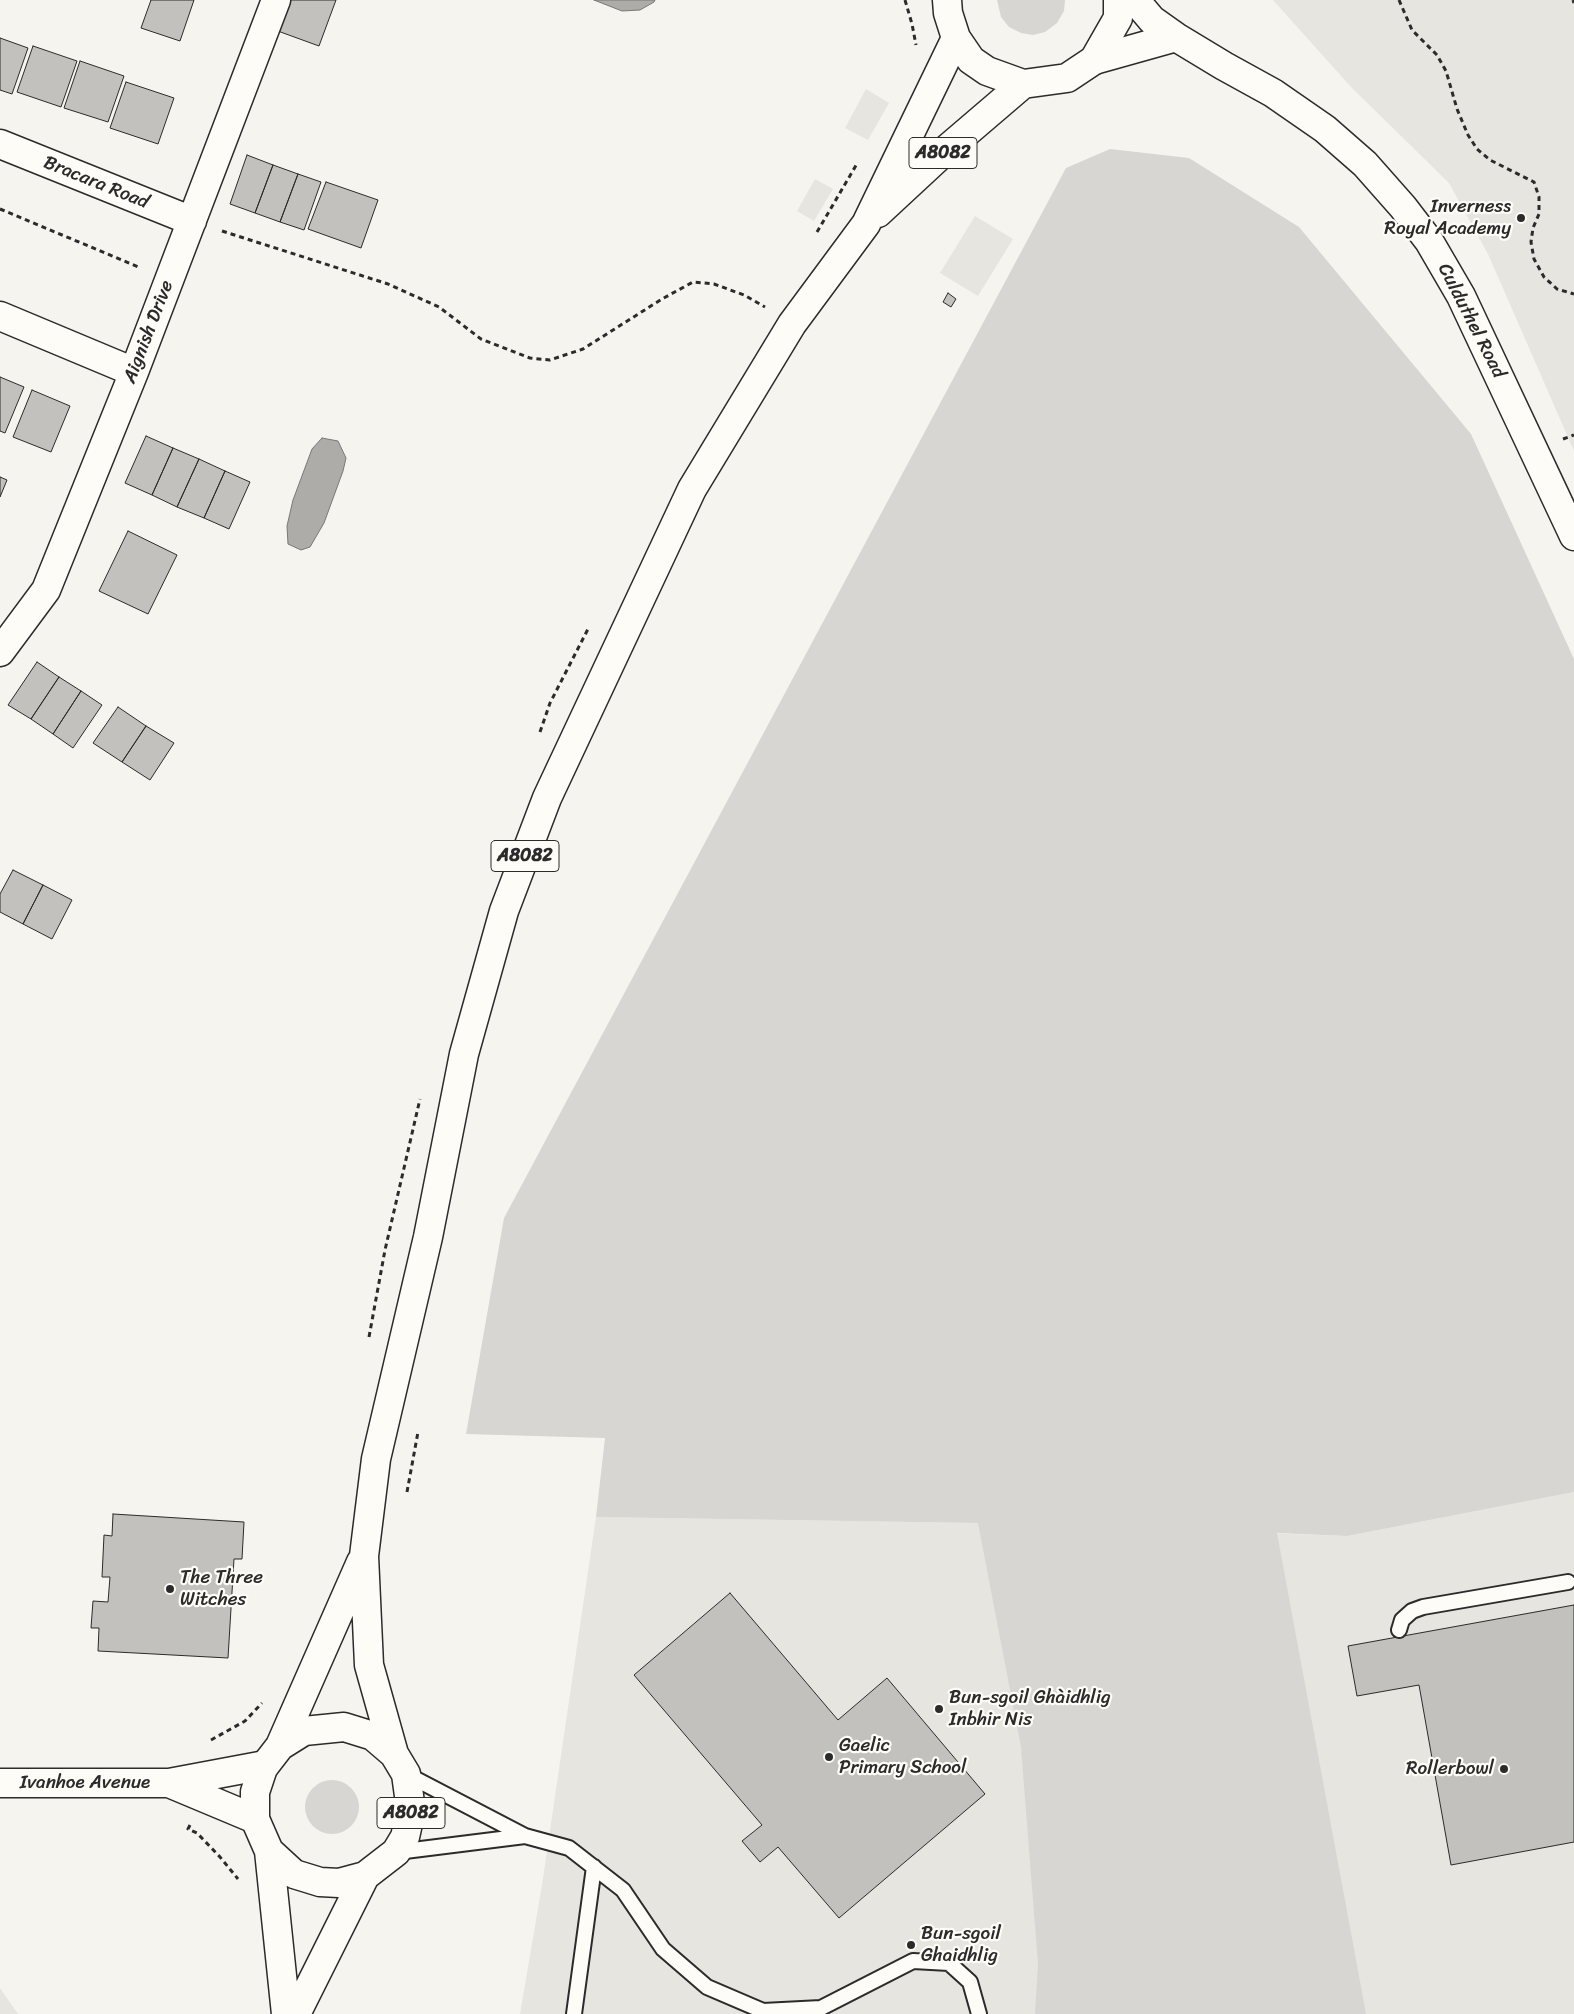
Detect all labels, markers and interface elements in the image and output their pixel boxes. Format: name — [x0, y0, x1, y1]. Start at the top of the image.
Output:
road number: A8082 — [909, 138, 977, 168]
street label: Bracara Road — [40, 152, 152, 214]
place label: Inverness Royal Academy — [1384, 196, 1511, 240]
marker: Inverness Royal Academy — [1515, 212, 1527, 224]
street label: Culduthel Road — [1432, 260, 1510, 382]
street label: Aignish Drive — [119, 277, 179, 387]
road number: A8082 — [491, 840, 559, 871]
place label: The Three Witches — [180, 1567, 263, 1611]
marker: The Three Witches — [164, 1583, 176, 1595]
place label: Bun-sgoil Ghàidhlig Inbhir Nis — [949, 1687, 1111, 1731]
marker: Bun-sgoil Ghàidhlig Inbhir Nis — [933, 1703, 945, 1715]
place label: Gaelic Primary School — [839, 1735, 966, 1779]
marker: Gaelic Primary School — [823, 1751, 835, 1763]
place label: Rollerbowl — [1406, 1758, 1494, 1780]
marker: Rollerbowl — [1498, 1763, 1510, 1775]
street label: Ivanhoe Avenue — [20, 1772, 150, 1794]
road number: A8082 — [377, 1798, 445, 1829]
place label: Bun-sgoil Ghaidhlig — [921, 1923, 1001, 1967]
marker: Bun-sgoil Ghaidhlig — [905, 1939, 917, 1951]

